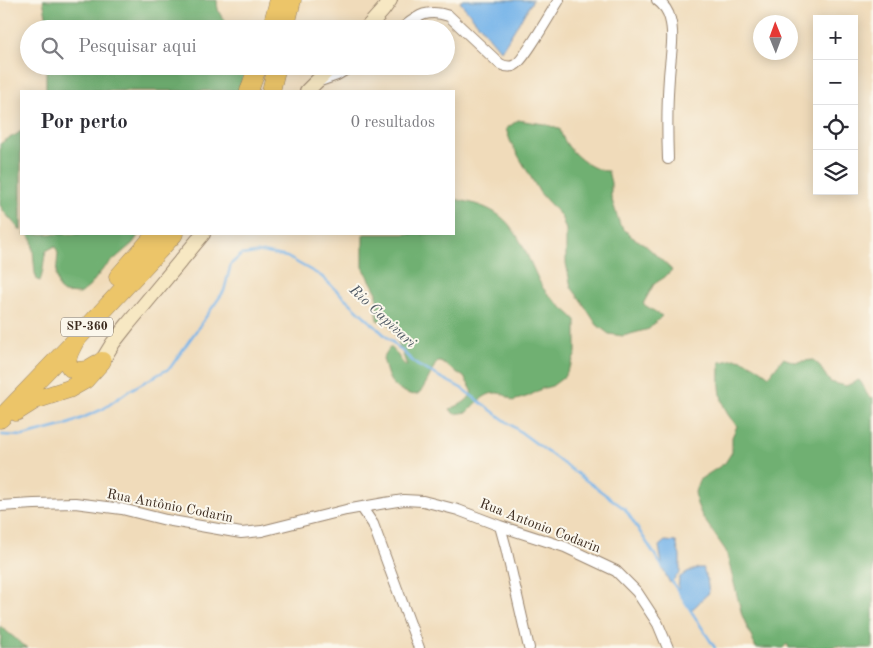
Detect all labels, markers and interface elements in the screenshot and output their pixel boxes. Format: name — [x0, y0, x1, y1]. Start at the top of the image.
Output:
north arrow — [753, 15, 798, 60]
map controls — [813, 15, 858, 195]
button: + — [813, 15, 858, 60]
search box — [20, 20, 455, 75]
icon: search — [38, 34, 66, 62]
text: Pesquisar aqui — [78, 38, 197, 57]
button: − — [813, 60, 858, 105]
button: locate — [813, 105, 858, 150]
text: Por perto — [40, 112, 128, 133]
text: 0 resultados — [351, 115, 435, 131]
button: layers — [813, 150, 858, 195]
water label: Rio Capivari — [345, 282, 418, 351]
road number: SP-360 — [61, 318, 113, 337]
street label: Rua Antônio Codarin — [106, 487, 235, 525]
street label: Rua Antonio Codarin — [478, 496, 603, 556]

